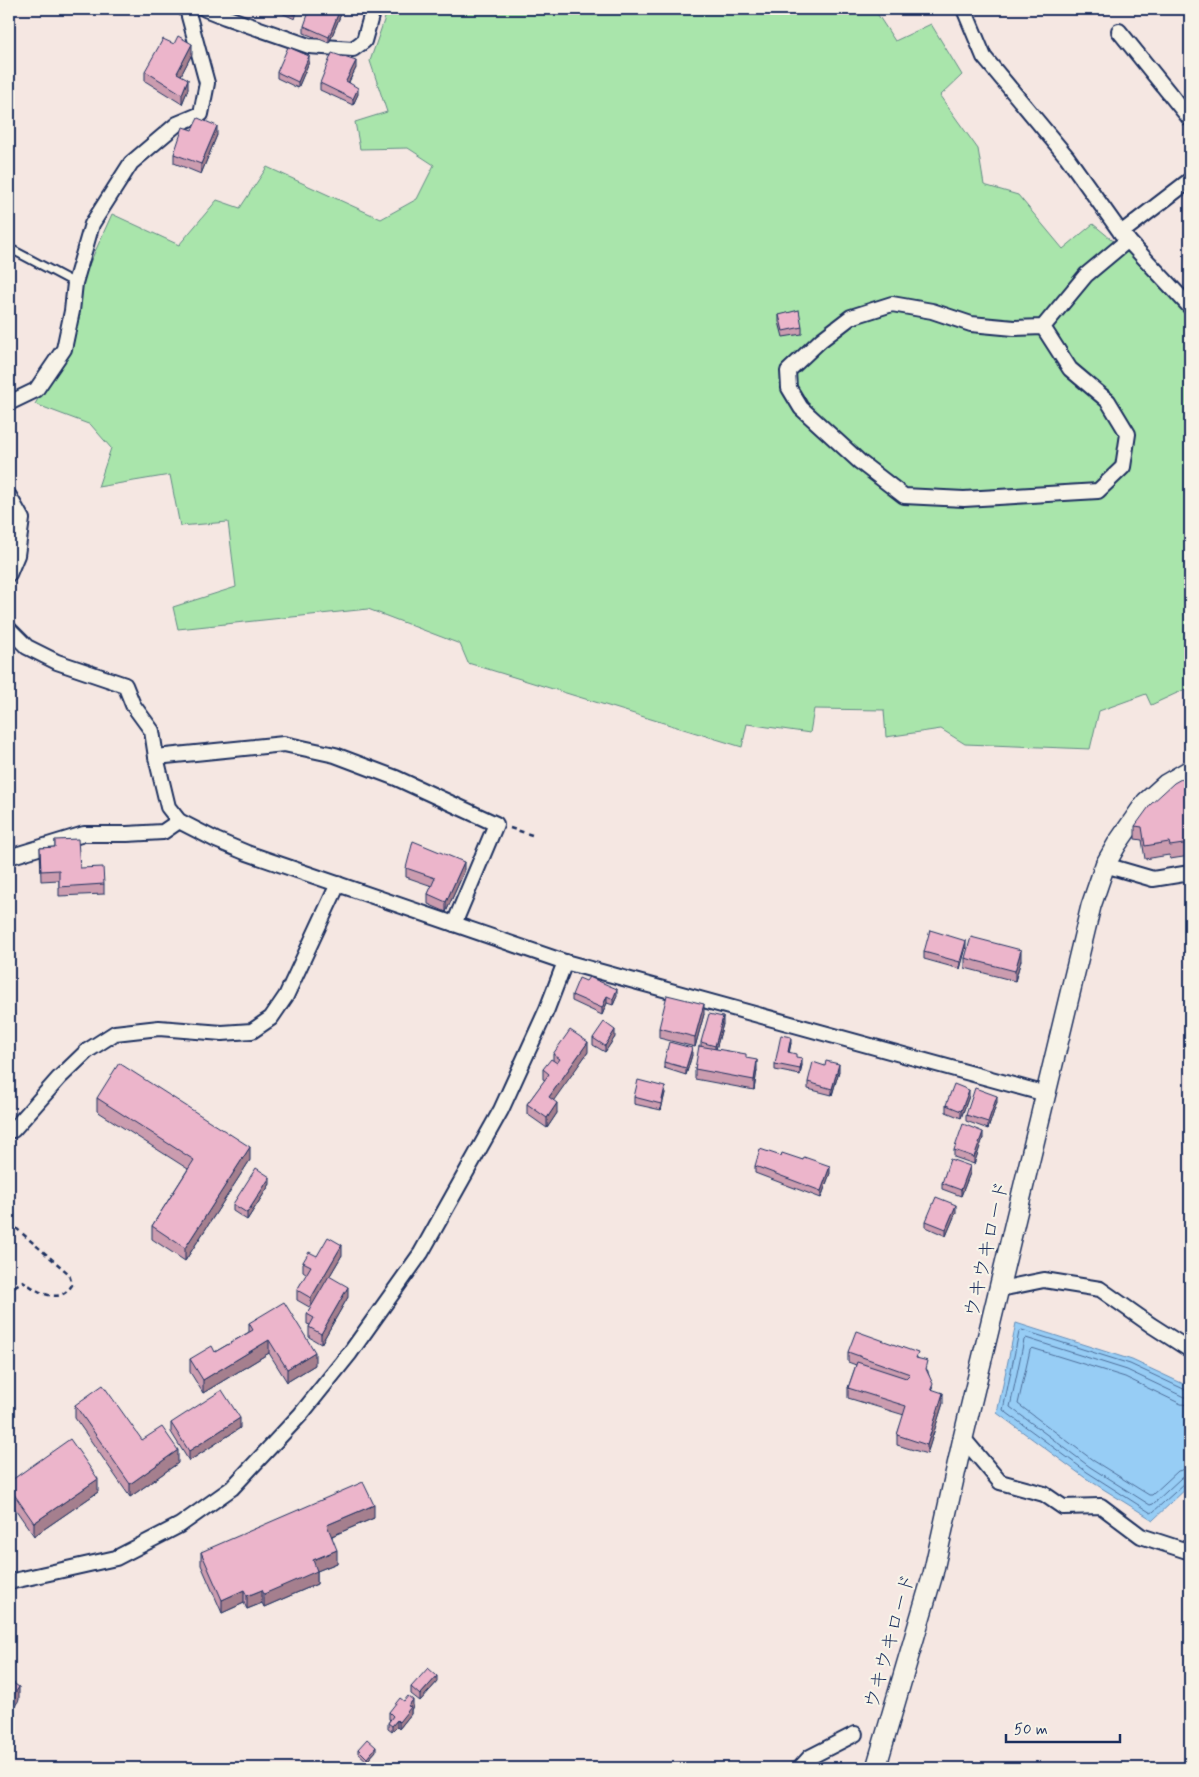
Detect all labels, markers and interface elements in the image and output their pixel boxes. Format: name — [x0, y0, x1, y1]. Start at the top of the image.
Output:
street label: ウキウキロード — [959, 1178, 1016, 1321]
street label: ウキウキロード — [858, 1570, 923, 1712]
scale bar — [1006, 1712, 1120, 1744]
text: 50 m — [1014, 1720, 1048, 1740]

